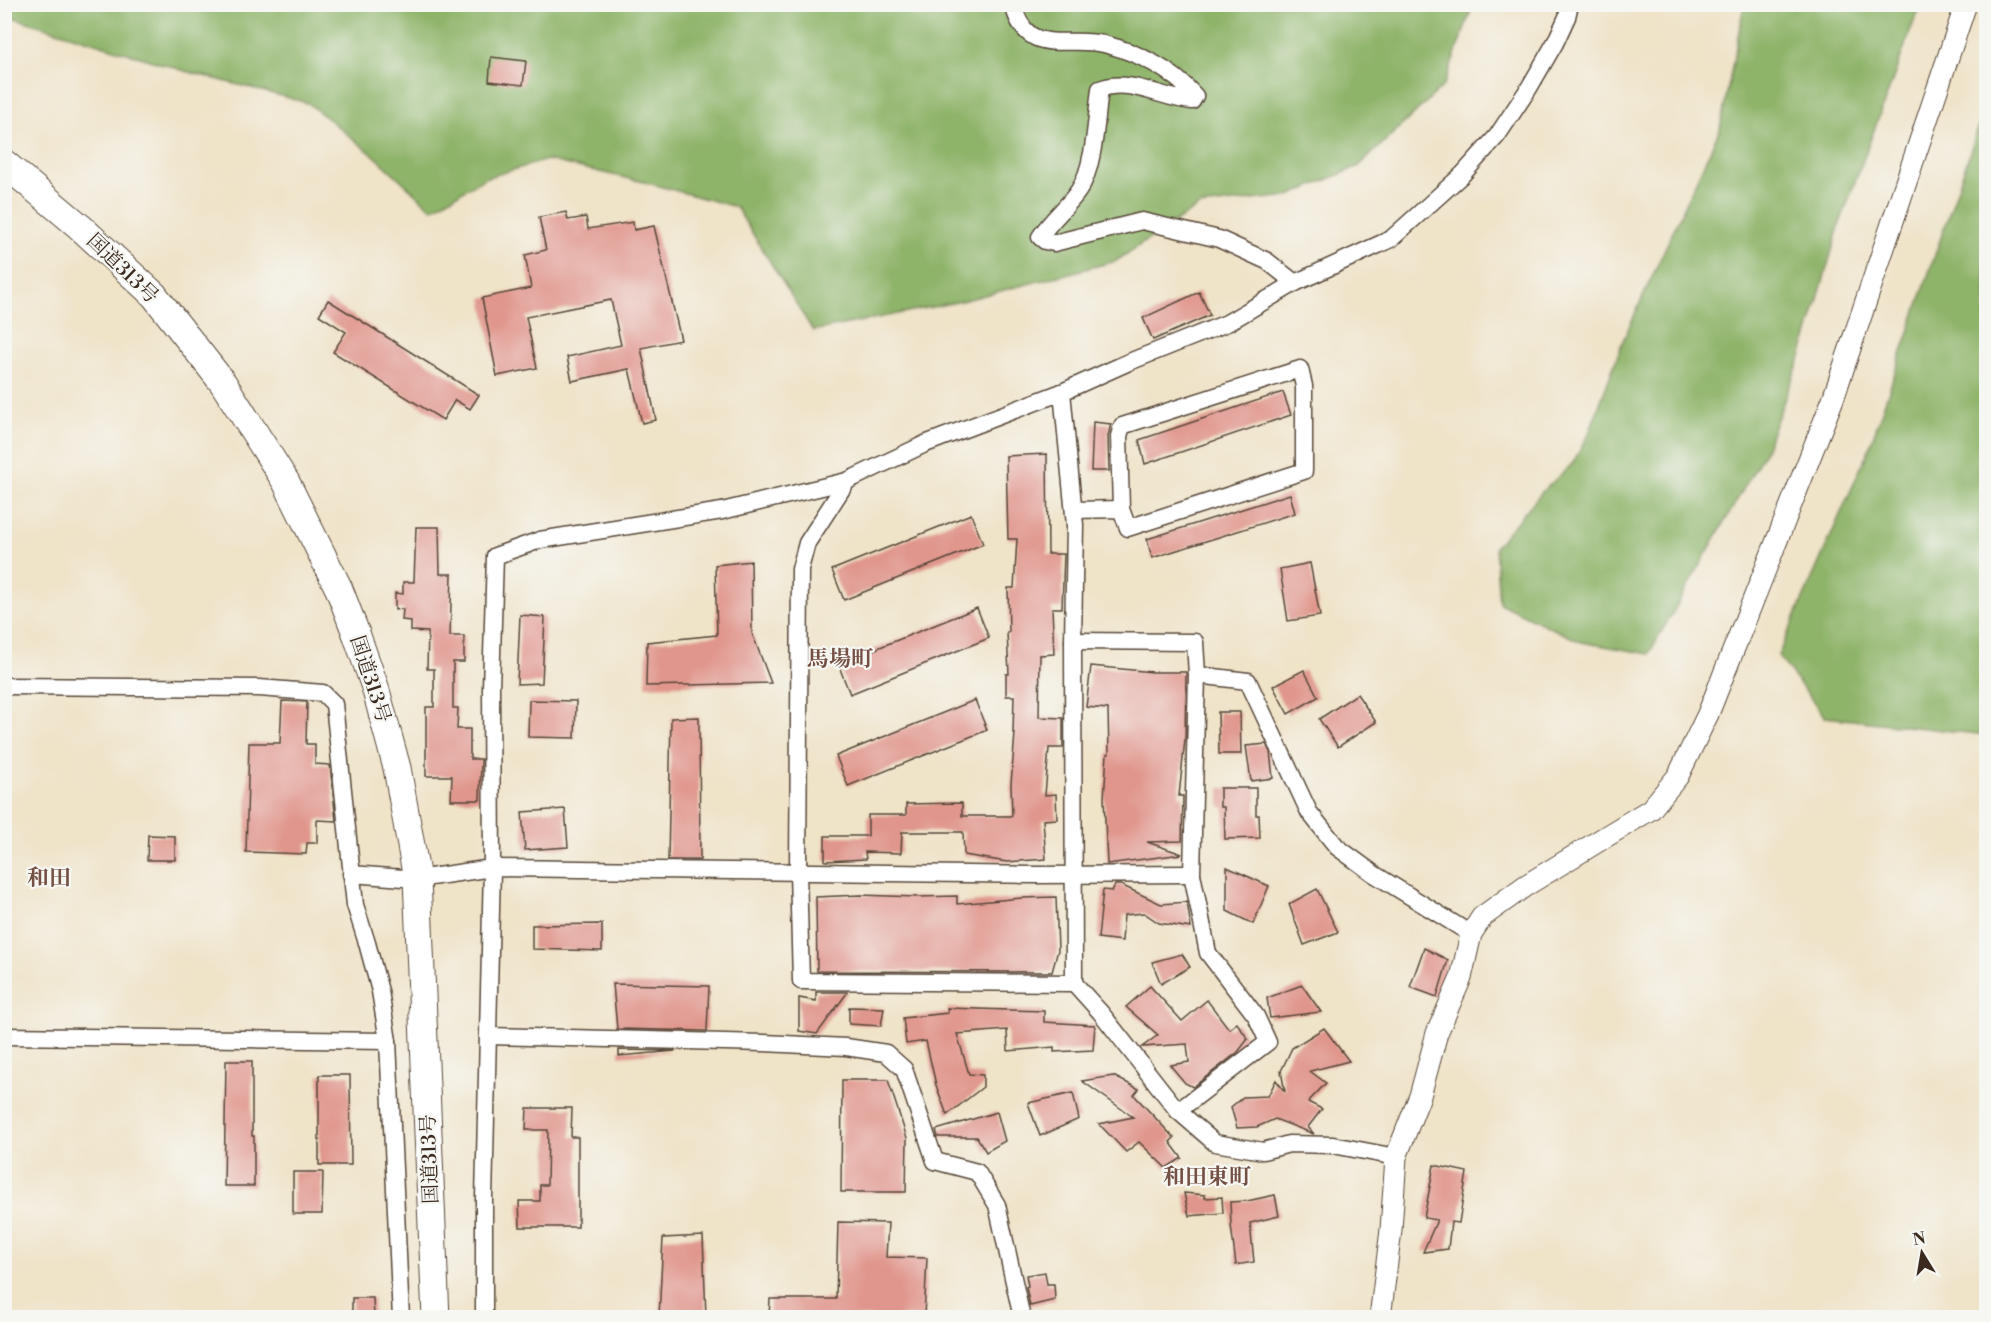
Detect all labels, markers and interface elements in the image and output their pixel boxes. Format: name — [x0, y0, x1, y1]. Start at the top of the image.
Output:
street label: 国道313号 — [81, 229, 163, 309]
street label: 国道313号 — [344, 633, 395, 726]
district label: 馬場町 — [807, 646, 873, 673]
district label: 和田 — [27, 865, 71, 892]
street label: 国道313号 — [416, 1113, 445, 1204]
district label: 和田東町 — [1163, 1164, 1251, 1191]
north arrow — [1892, 1223, 1952, 1283]
text: N — [1911, 1228, 1928, 1250]

